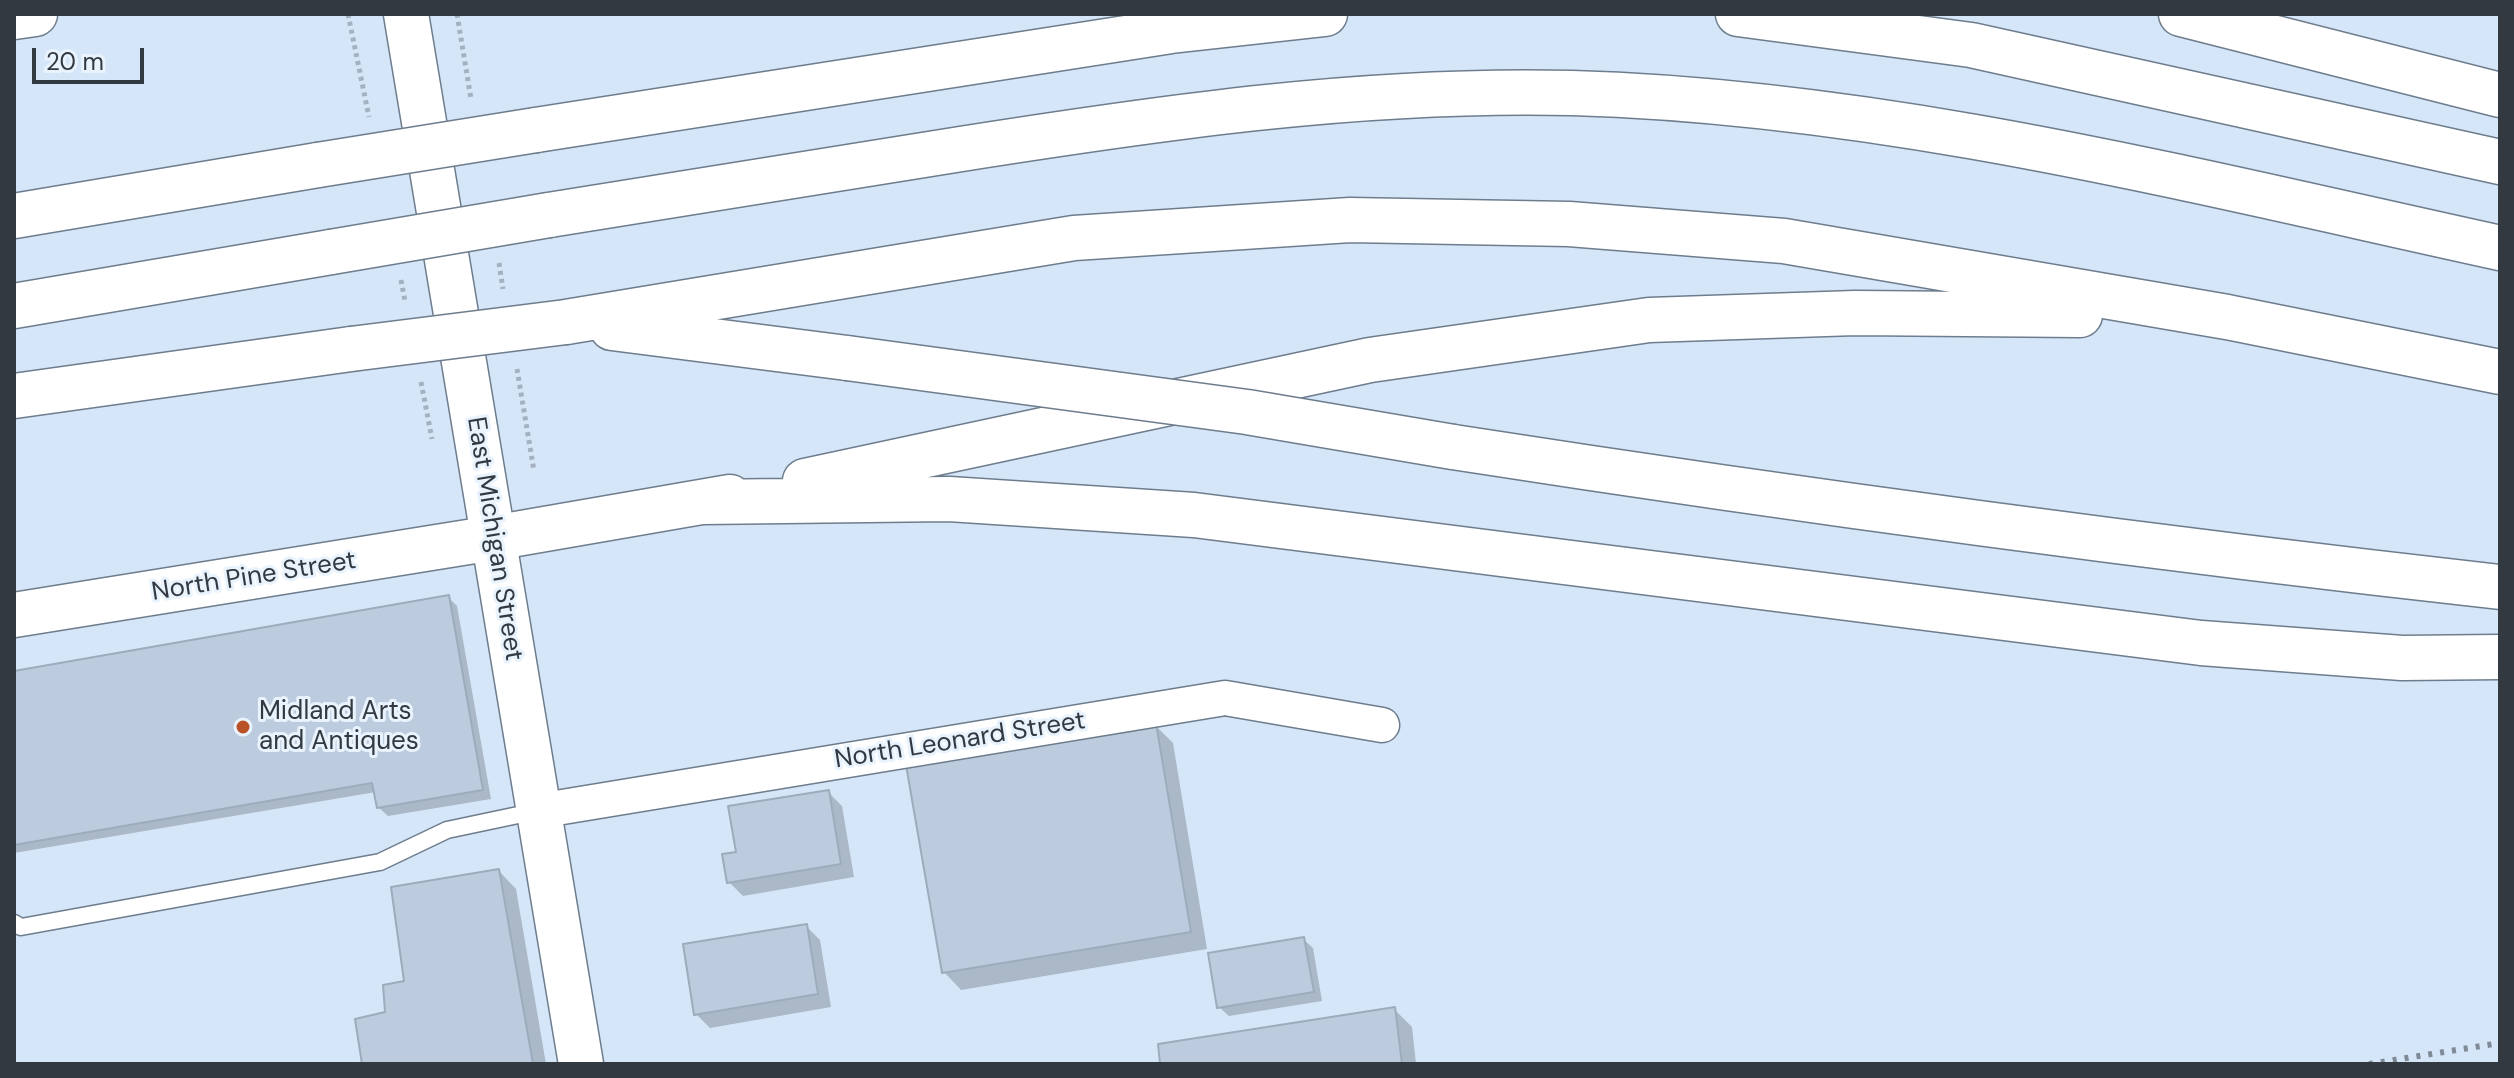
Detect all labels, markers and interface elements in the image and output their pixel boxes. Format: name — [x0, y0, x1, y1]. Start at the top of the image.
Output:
scale bar — [36, 32, 148, 82]
text: 20 m — [46, 46, 104, 77]
street label: East Michigan Street — [459, 415, 529, 663]
street label: North Pine Street — [149, 545, 359, 609]
place label: Midland Arts and Antiques — [259, 696, 419, 758]
street label: North Leonard Street — [832, 706, 1088, 776]
marker: Midland Arts and Antiques — [234, 718, 252, 736]

